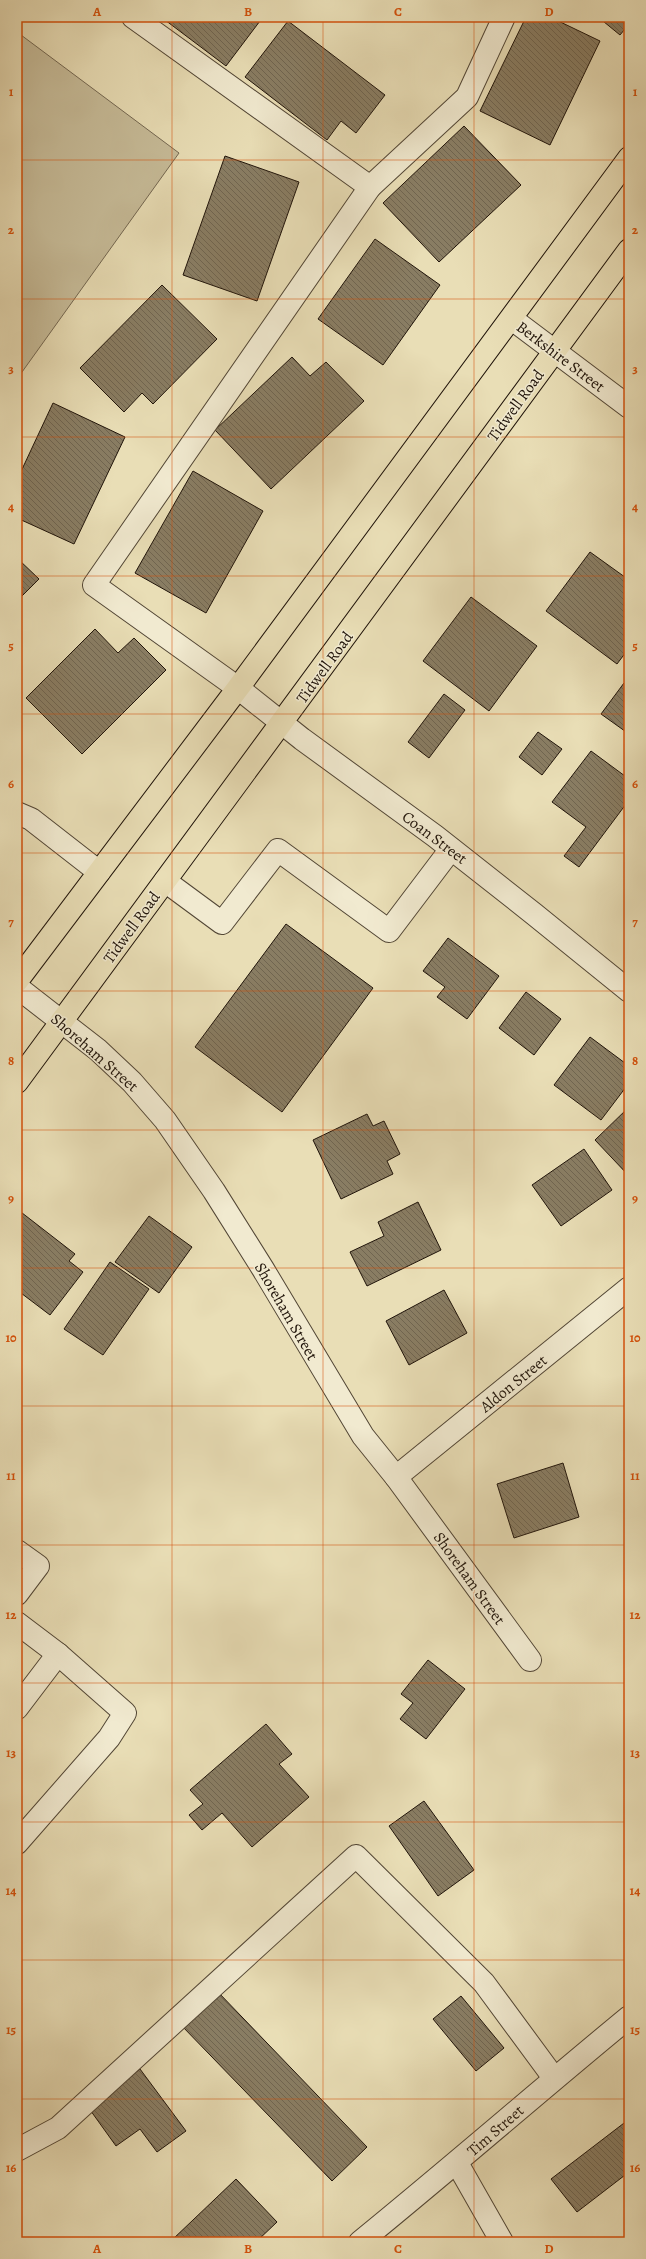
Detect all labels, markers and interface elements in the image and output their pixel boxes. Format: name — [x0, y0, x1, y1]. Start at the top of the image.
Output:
text: A — [92, 3, 102, 20]
text: B — [244, 3, 252, 20]
text: C — [394, 3, 402, 20]
text: D — [544, 3, 554, 20]
text: 1 — [9, 83, 14, 100]
text: 1 — [633, 83, 638, 100]
text: 2 — [8, 221, 15, 238]
text: 2 — [632, 221, 639, 238]
street label: Berkshire Street — [512, 316, 609, 397]
text: 3 — [8, 360, 14, 377]
text: 3 — [632, 360, 638, 377]
street label: Tidwell Road — [482, 365, 550, 446]
text: 4 — [8, 498, 14, 515]
text: 4 — [632, 498, 638, 515]
street label: Tidwell Road — [291, 627, 359, 708]
text: 5 — [8, 637, 14, 654]
text: 5 — [632, 637, 638, 654]
text: 6 — [8, 775, 14, 792]
text: 6 — [632, 775, 638, 792]
street label: Coan Street — [397, 806, 472, 870]
street label: Tidwell Road — [98, 887, 166, 968]
text: 7 — [8, 913, 14, 930]
text: 7 — [632, 913, 638, 930]
street label: Shoreham Street — [46, 1008, 143, 1097]
text: 8 — [8, 1052, 14, 1069]
text: 8 — [632, 1052, 638, 1069]
text: 9 — [8, 1190, 14, 1207]
text: 9 — [632, 1190, 638, 1207]
street label: Shoreham Street — [249, 1258, 323, 1365]
text: 10 — [5, 1329, 17, 1346]
text: 10 — [629, 1329, 641, 1346]
street label: Aldon Street — [475, 1350, 552, 1418]
text: 11 — [6, 1467, 16, 1484]
text: 11 — [630, 1467, 640, 1484]
street label: Shoreham Street — [428, 1528, 510, 1629]
text: 12 — [6, 1606, 17, 1623]
text: 12 — [630, 1606, 641, 1623]
text: 13 — [6, 1744, 17, 1761]
text: 13 — [630, 1744, 641, 1761]
text: 14 — [6, 1882, 16, 1899]
text: 14 — [630, 1882, 640, 1899]
text: 15 — [6, 2021, 17, 2038]
text: 15 — [630, 2021, 641, 2038]
street label: Tim Street — [463, 2100, 529, 2162]
text: 16 — [6, 2159, 16, 2176]
text: 16 — [630, 2159, 640, 2176]
text: A — [92, 2240, 102, 2257]
text: B — [244, 2240, 252, 2257]
text: C — [394, 2240, 402, 2257]
text: D — [544, 2240, 554, 2257]

